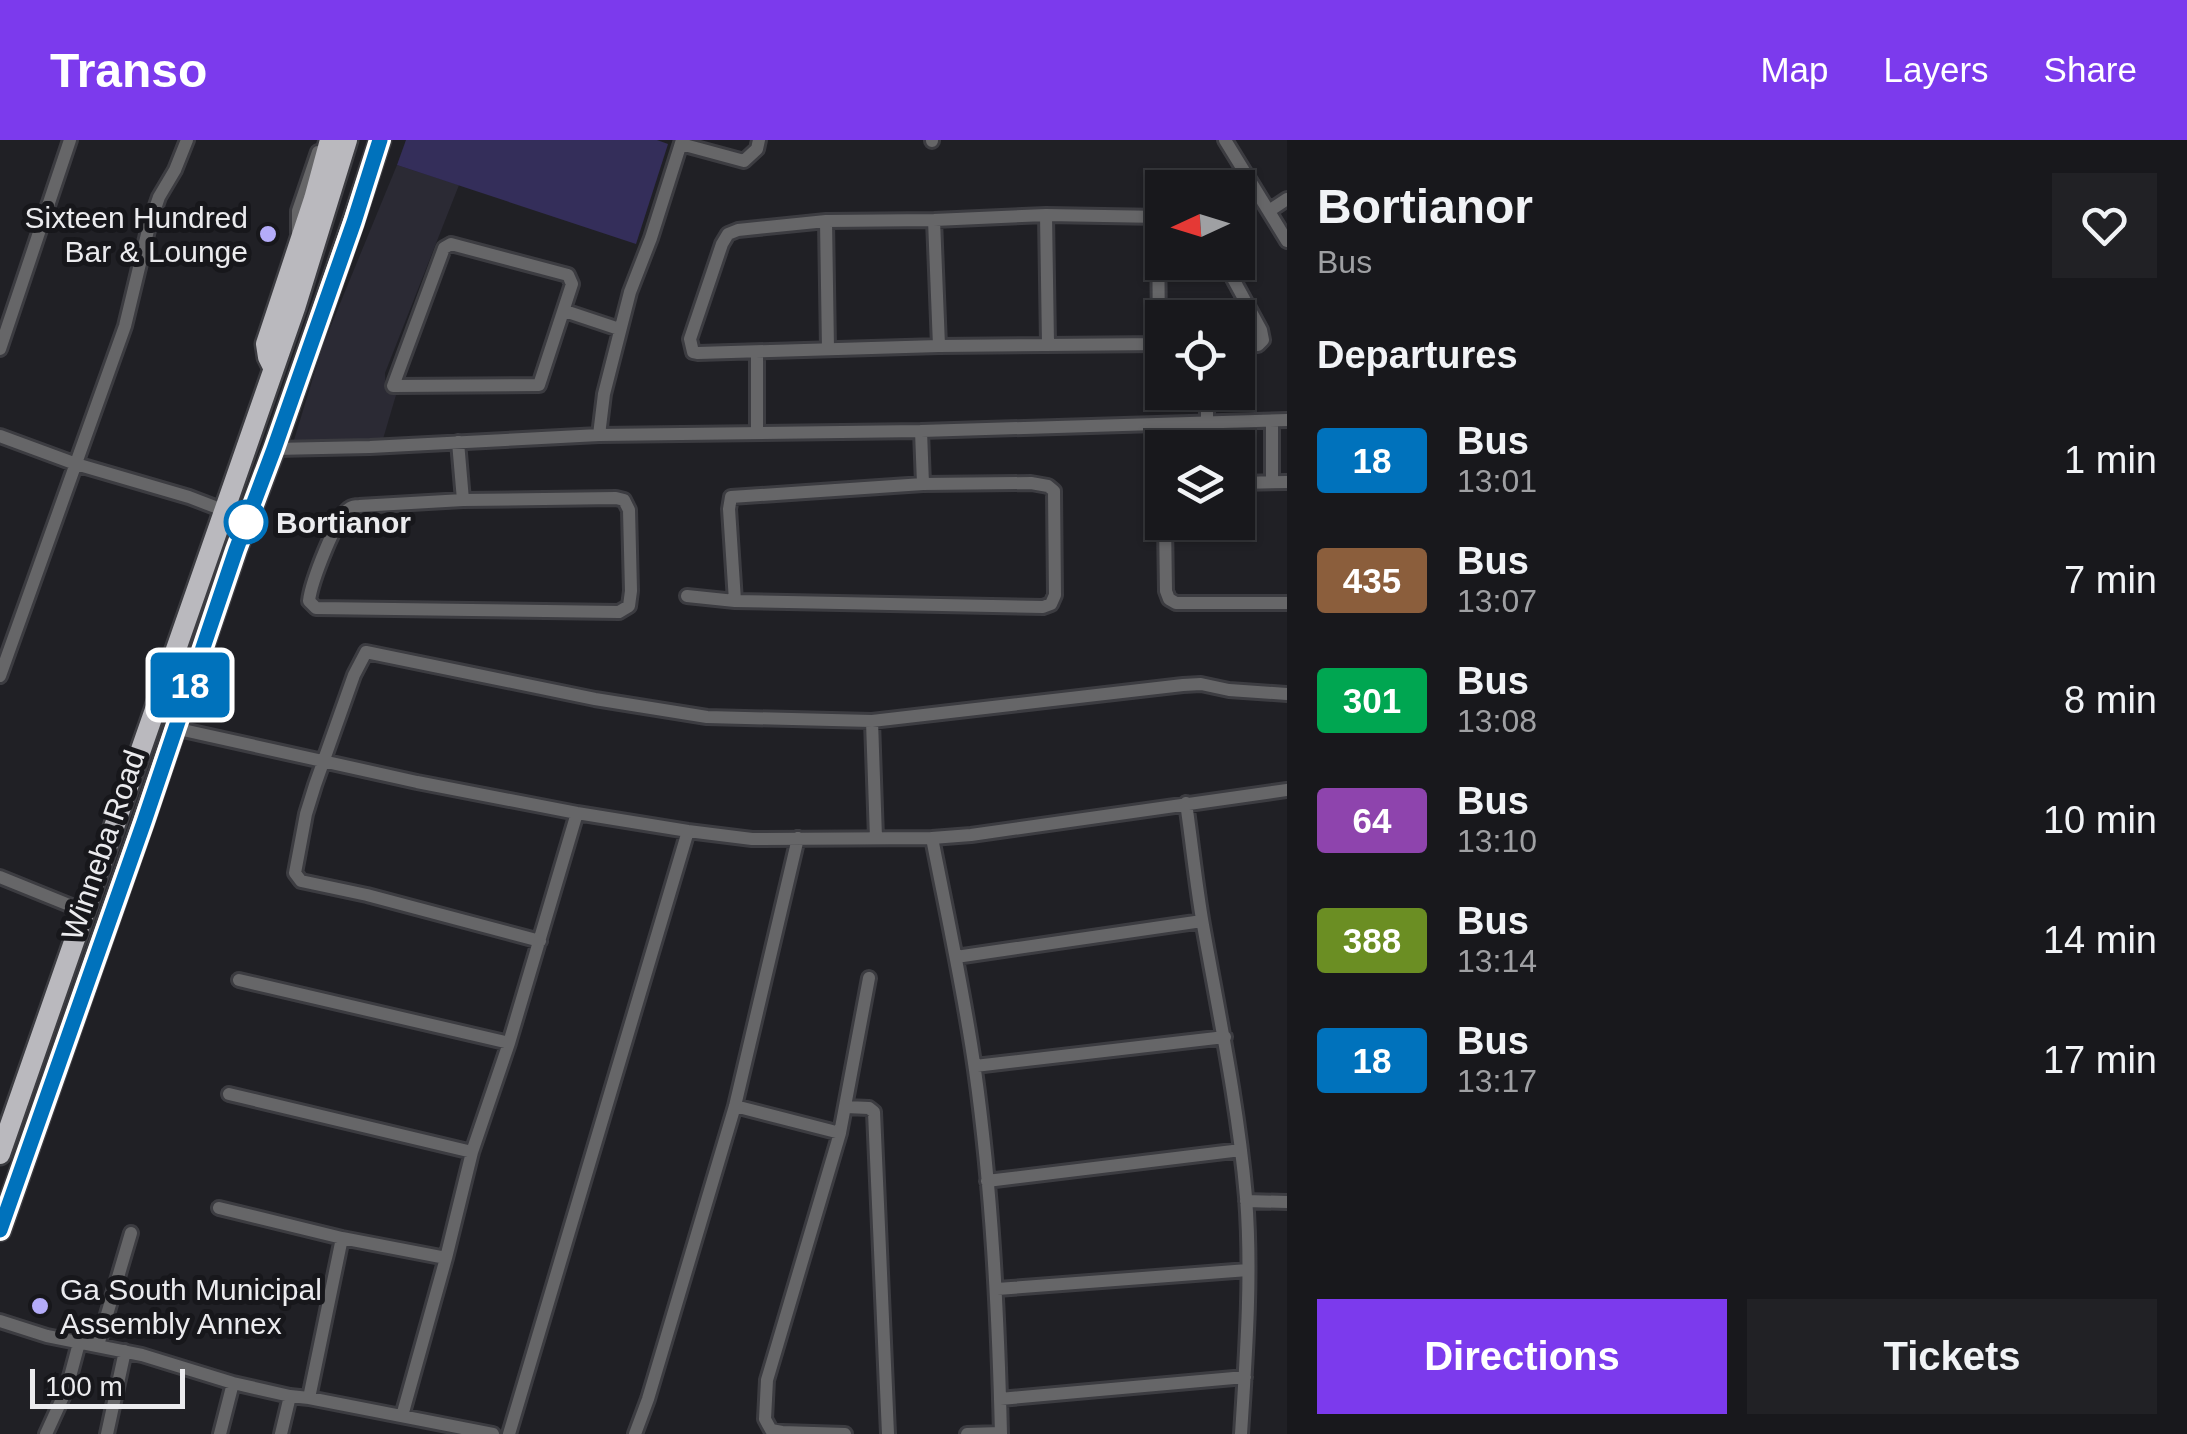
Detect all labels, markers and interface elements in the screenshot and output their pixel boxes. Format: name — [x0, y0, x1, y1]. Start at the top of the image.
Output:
text: Transo — [50, 44, 207, 97]
text: Map — [1760, 50, 1829, 89]
text: Layers — [1884, 50, 1989, 89]
text: Share — [2044, 50, 2137, 89]
north arrow — [1145, 170, 1255, 280]
map controls — [1145, 170, 1255, 540]
button: heart — [2052, 173, 2157, 278]
text: Bortianor — [1317, 180, 1533, 233]
place label: Sixteen Hundred Bar & Lounge — [25, 201, 248, 268]
marker: Sixteen Hundred Bar & Lounge — [257, 223, 279, 245]
text: Bus — [1317, 244, 1372, 280]
button: locate — [1145, 300, 1255, 410]
text: Departures — [1317, 334, 1518, 376]
text: Bus — [1457, 420, 1529, 462]
button: layers — [1145, 430, 1255, 540]
text: 1 min — [2064, 439, 2157, 481]
text: 18 — [1353, 441, 1391, 480]
text: 13:01 — [1457, 463, 1537, 499]
marker: Bortianor — [225, 501, 267, 543]
place label: Bortianor — [276, 506, 411, 539]
text: Bus — [1457, 540, 1529, 582]
text: 7 min — [2064, 559, 2157, 601]
text: 435 — [1343, 561, 1401, 600]
text: 13:07 — [1457, 583, 1537, 619]
line badge: 18 — [145, 652, 235, 718]
text: Bus — [1457, 660, 1529, 702]
text: 18 — [171, 666, 209, 705]
text: 8 min — [2064, 679, 2157, 721]
text: 301 — [1343, 681, 1401, 720]
text: 13:08 — [1457, 703, 1537, 739]
street label: Winneba Road — [55, 746, 151, 944]
text: Bus — [1457, 780, 1529, 822]
text: 10 min — [2043, 799, 2157, 841]
text: 64 — [1353, 801, 1391, 840]
text: 13:10 — [1457, 823, 1537, 859]
text: Bus — [1457, 900, 1529, 942]
text: 14 min — [2043, 919, 2157, 961]
text: 388 — [1343, 921, 1401, 960]
text: 13:14 — [1457, 943, 1537, 979]
text: Bus — [1457, 1020, 1529, 1062]
text: 17 min — [2043, 1039, 2157, 1081]
text: 18 — [1353, 1041, 1391, 1080]
text: 13:17 — [1457, 1063, 1537, 1099]
place label: Ga South Municipal Assembly Annex — [60, 1273, 322, 1340]
marker: Ga South Municipal Assembly Annex — [29, 1295, 51, 1317]
button: Directions — [1317, 1299, 1727, 1414]
button: Tickets — [1747, 1299, 2157, 1414]
scale bar — [30, 1364, 185, 1408]
text: 100 m — [45, 1371, 123, 1402]

